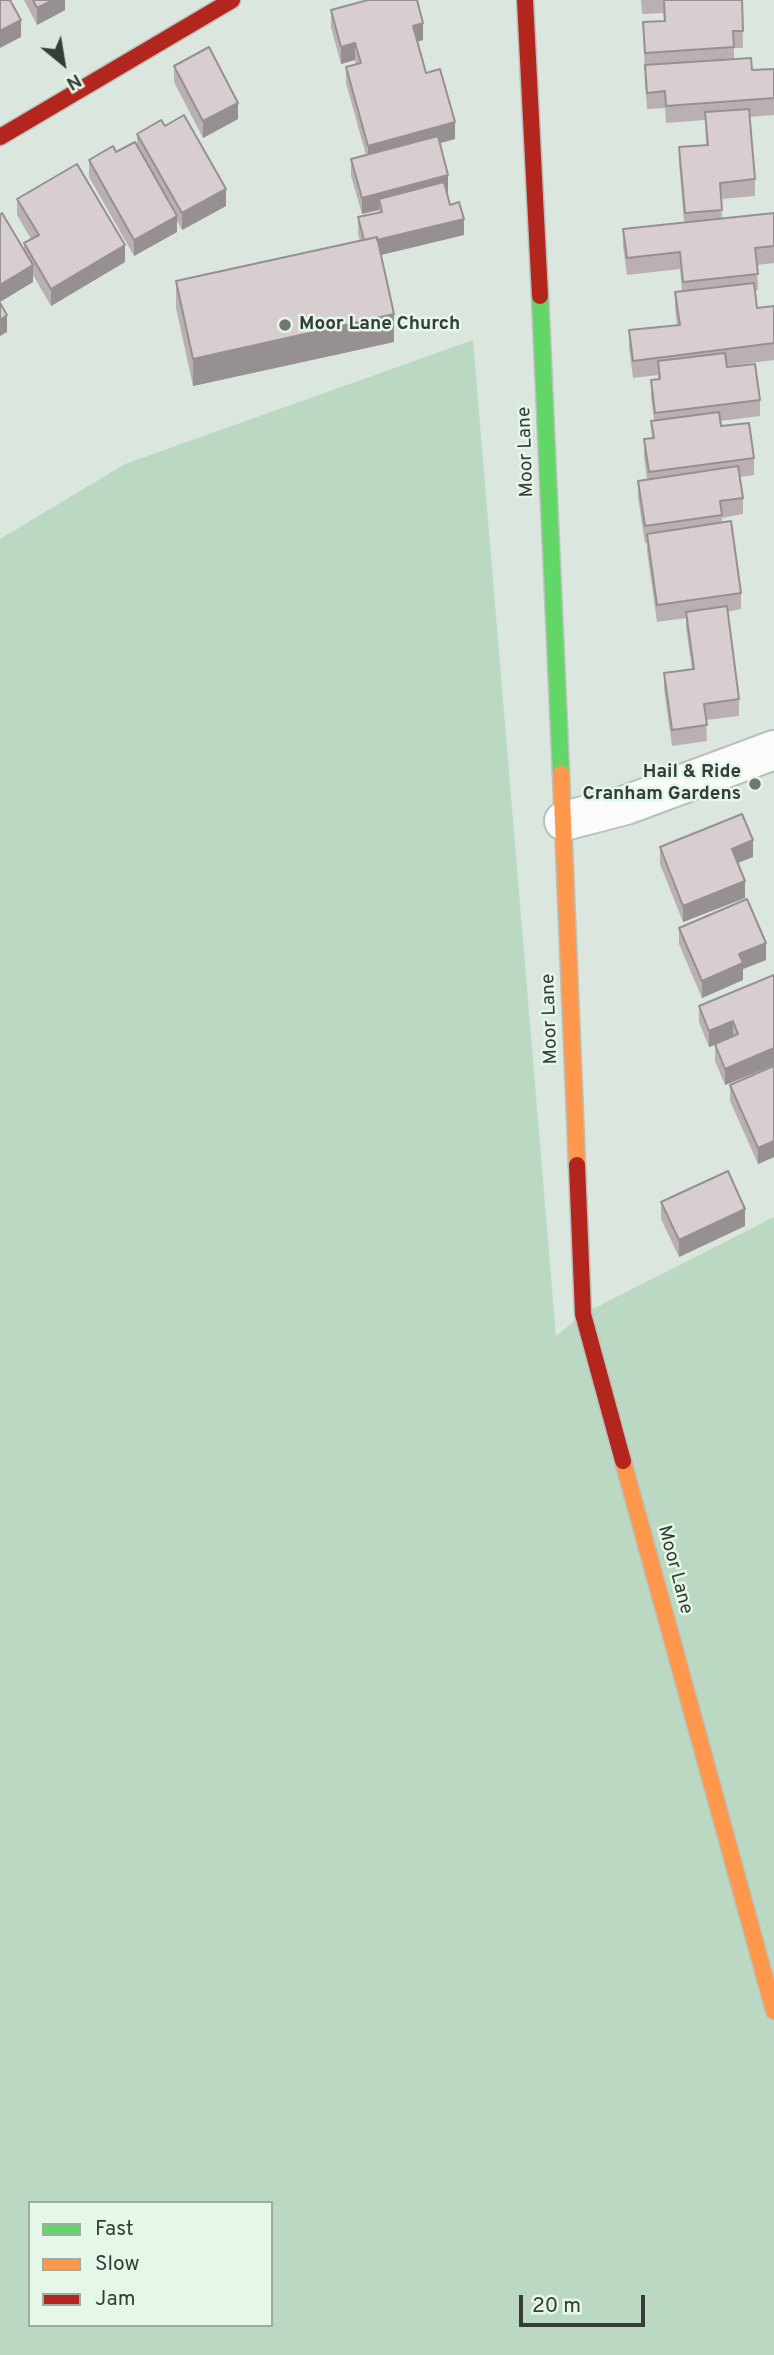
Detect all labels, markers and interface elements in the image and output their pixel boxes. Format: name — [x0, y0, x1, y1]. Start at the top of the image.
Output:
north arrow — [28, 28, 98, 98]
text: N — [62, 67, 85, 95]
place label: Moor Lane Church — [299, 314, 460, 336]
marker: Moor Lane Church — [277, 317, 293, 333]
street label: Moor Lane — [514, 406, 540, 498]
place label: Hail & Ride Cranham Gardens — [583, 762, 741, 806]
marker: Hail & Ride Cranham Gardens — [747, 776, 763, 792]
street label: Moor Lane — [538, 973, 564, 1065]
street label: Moor Lane — [651, 1523, 697, 1617]
legend — [28, 2201, 273, 2327]
text: Fast — [95, 2216, 134, 2243]
text: Slow — [95, 2251, 140, 2278]
scale bar — [522, 2282, 648, 2326]
text: Jam — [95, 2286, 136, 2313]
text: 20 m — [532, 2293, 581, 2320]

